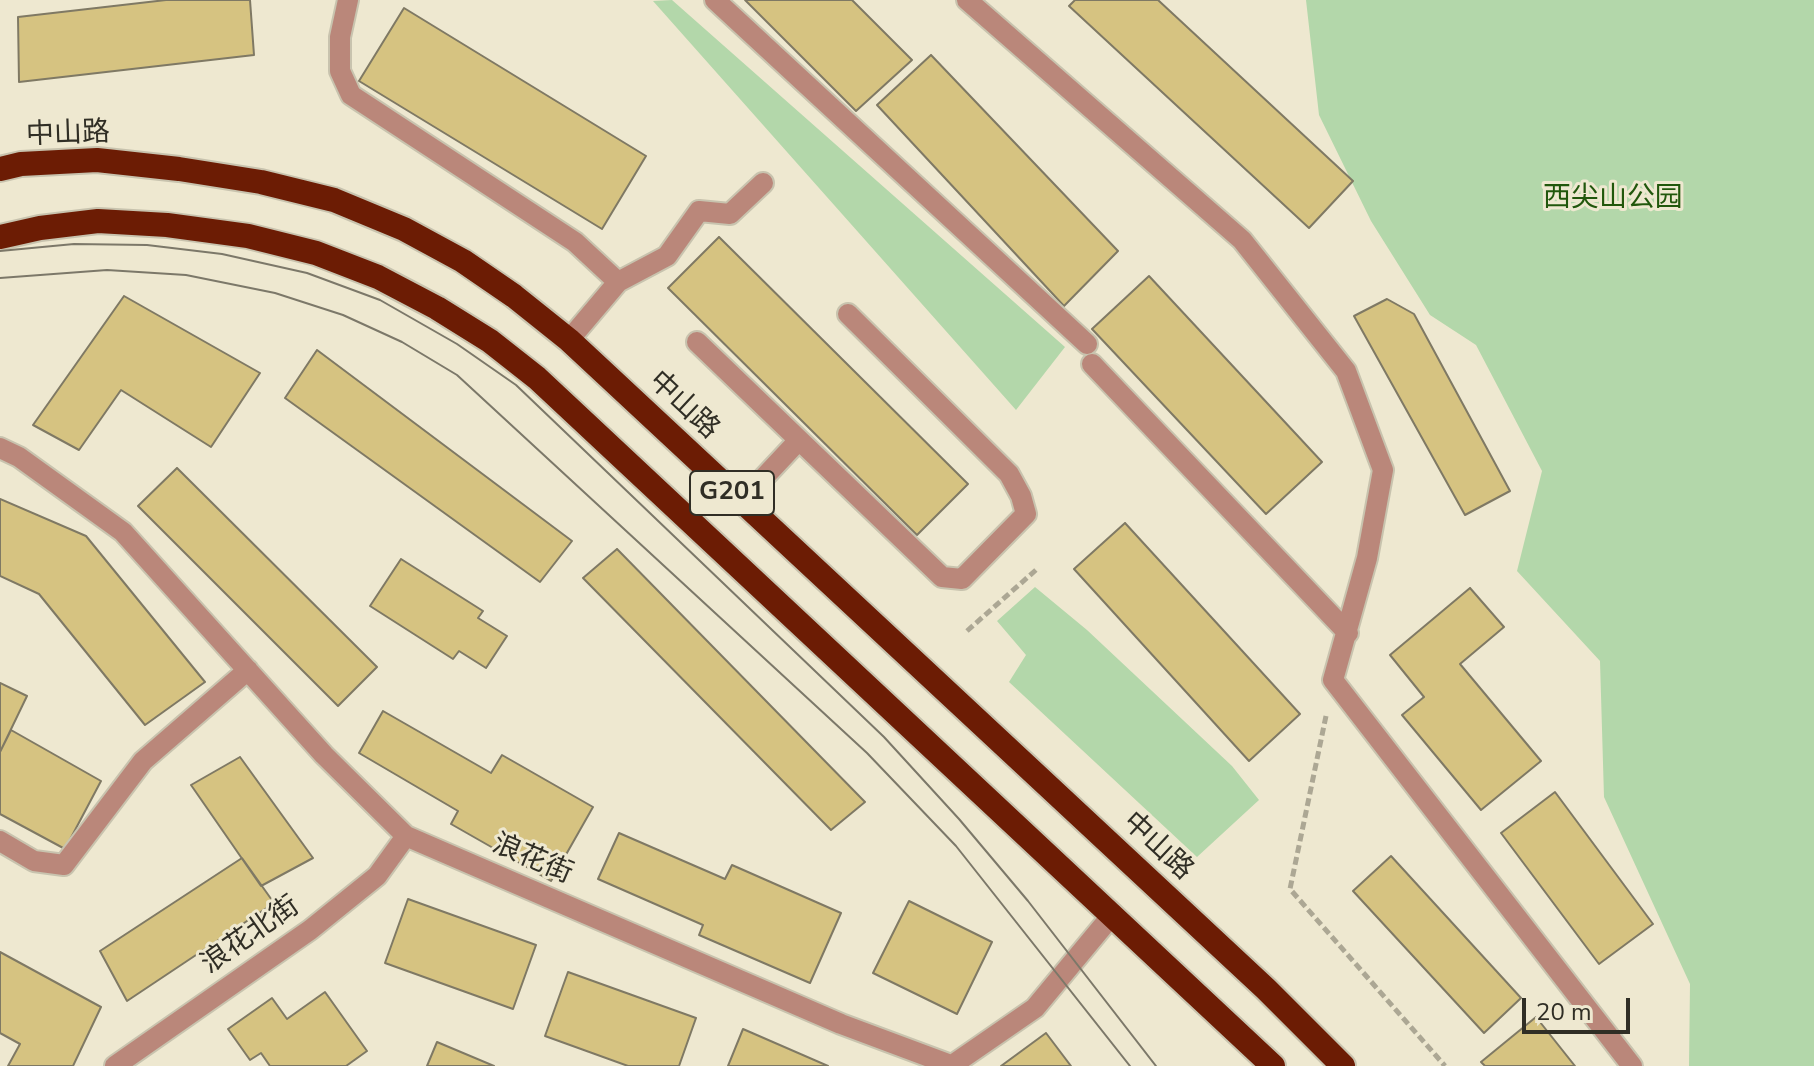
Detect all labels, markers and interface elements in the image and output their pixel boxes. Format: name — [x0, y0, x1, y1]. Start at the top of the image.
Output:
street label: 中山路 — [25, 117, 111, 153]
park label: 西尖山公园 — [1543, 182, 1683, 216]
street label: 中山路 — [641, 365, 725, 447]
road number: G201 — [690, 471, 774, 515]
street label: 中山路 — [1115, 806, 1199, 888]
street label: 浪花街 — [487, 828, 577, 892]
street label: 浪花北街 — [195, 890, 307, 982]
scale bar — [1526, 982, 1634, 1032]
text: 20 m — [1536, 996, 1592, 1028]

